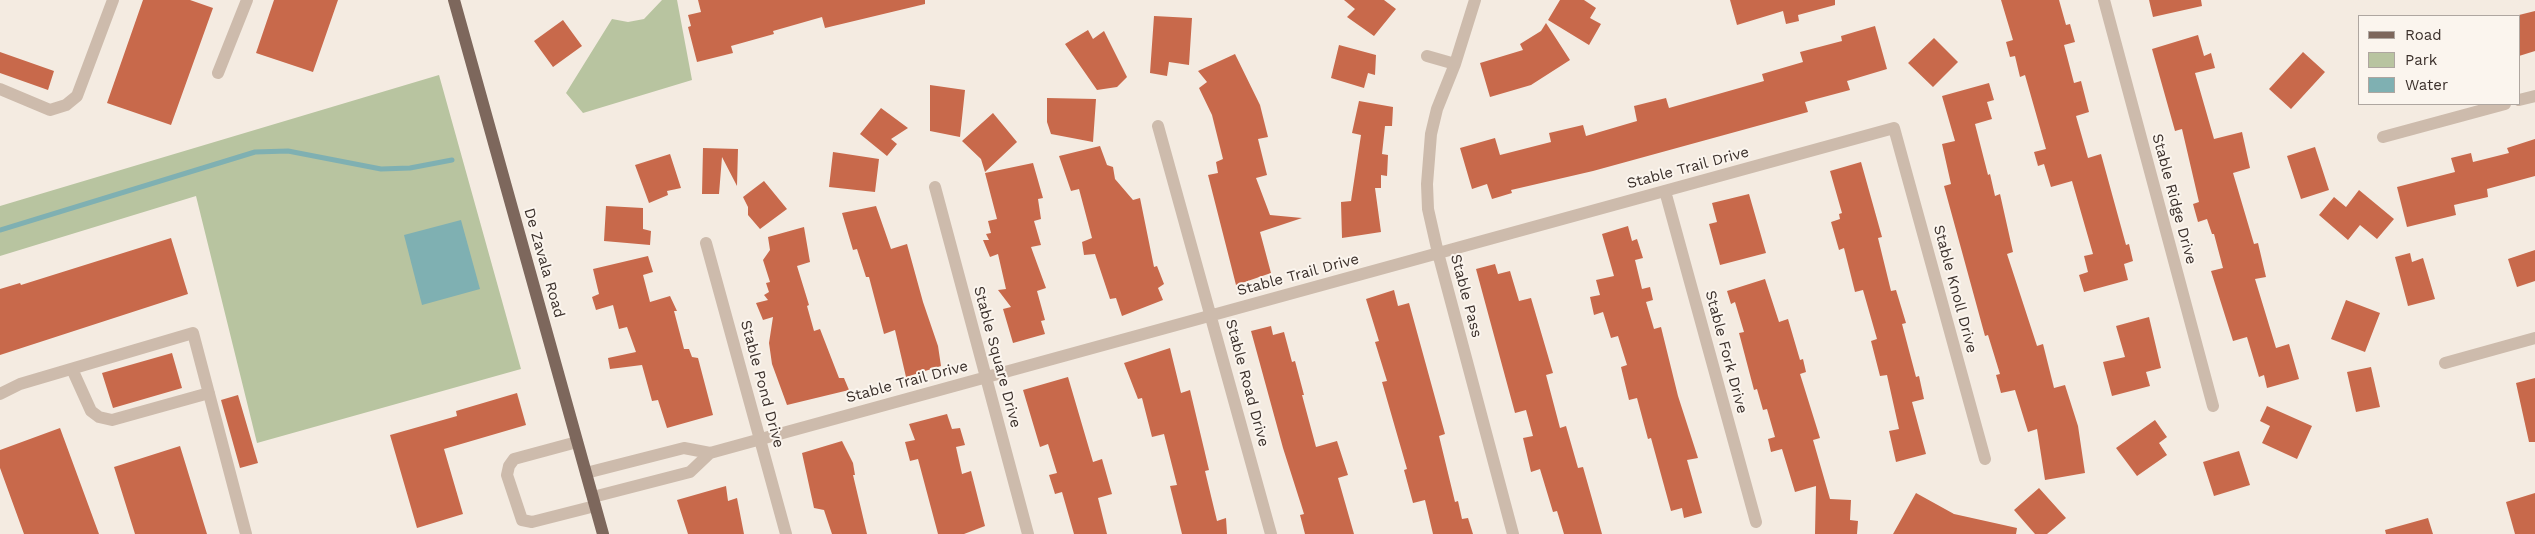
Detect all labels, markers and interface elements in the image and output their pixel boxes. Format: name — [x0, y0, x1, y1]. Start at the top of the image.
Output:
legend — [2358, 15, 2520, 105]
text: Road — [2405, 26, 2442, 44]
text: Park — [2405, 51, 2437, 69]
text: Water — [2405, 76, 2448, 94]
street label: Stable Ridge Drive — [2148, 132, 2200, 266]
street label: Stable Trail Drive — [1625, 143, 1751, 193]
street label: De Zavala Road — [520, 206, 568, 320]
street label: Stable Knoll Drive — [1929, 223, 1981, 355]
street label: Stable Trail Drive — [1235, 250, 1361, 300]
street label: Stable Pass — [1446, 252, 1486, 340]
street label: Stable Square Drive — [969, 284, 1025, 430]
street label: Stable Fork Drive — [1701, 289, 1751, 415]
street label: Stable Road Drive — [1221, 317, 1273, 449]
street label: Stable Pond Drive — [736, 318, 788, 450]
street label: Stable Trail Drive — [844, 357, 970, 407]

